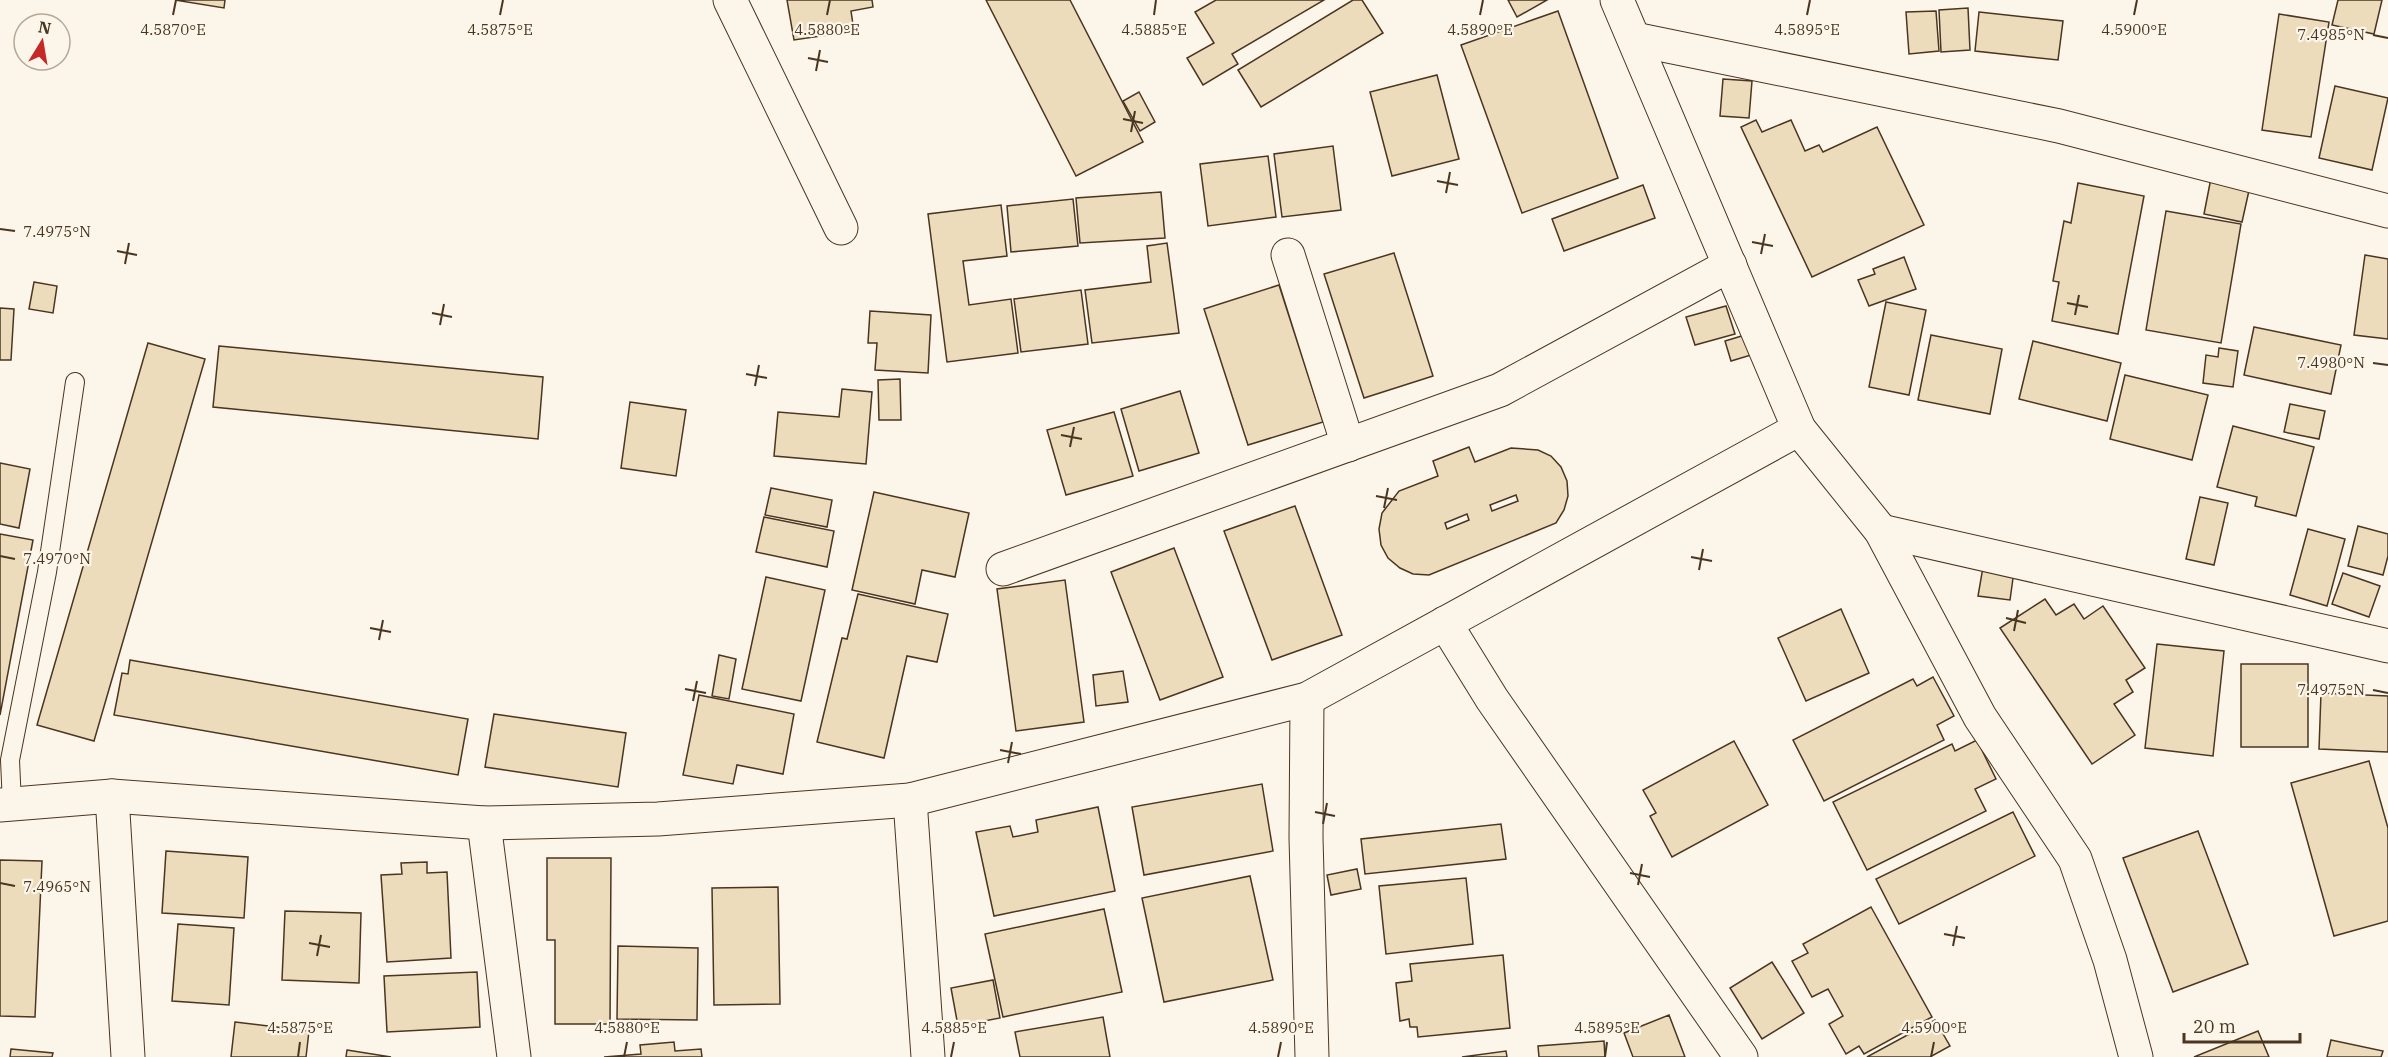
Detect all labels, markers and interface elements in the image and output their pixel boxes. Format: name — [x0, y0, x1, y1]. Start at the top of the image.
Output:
north arrow — [12, 12, 72, 72]
text: N — [37, 16, 53, 38]
text: 4.5870°E — [140, 20, 206, 39]
text: 4.5875°E — [467, 20, 533, 39]
text: 4.5880°E — [794, 20, 860, 39]
text: 4.5885°E — [1121, 20, 1187, 39]
text: 4.5890°E — [1447, 20, 1513, 39]
text: 4.5895°E — [1774, 20, 1840, 39]
text: 4.5900°E — [2101, 20, 2167, 39]
text: 7.4985°N — [2297, 25, 2365, 44]
text: 7.4975°N — [23, 222, 91, 241]
text: 7.4980°N — [2297, 353, 2365, 372]
text: 7.4970°N — [23, 549, 91, 568]
text: 7.4975°N — [2297, 680, 2365, 699]
text: 7.4965°N — [23, 877, 91, 896]
scale bar — [2184, 1006, 2300, 1044]
text: 20 m — [2193, 1015, 2236, 1038]
text: 4.5875°E — [267, 1018, 333, 1037]
text: 4.5880°E — [594, 1018, 660, 1037]
text: 4.5885°E — [921, 1018, 987, 1037]
text: 4.5890°E — [1248, 1018, 1314, 1037]
text: 4.5895°E — [1574, 1018, 1640, 1037]
text: 4.5900°E — [1901, 1018, 1967, 1037]

